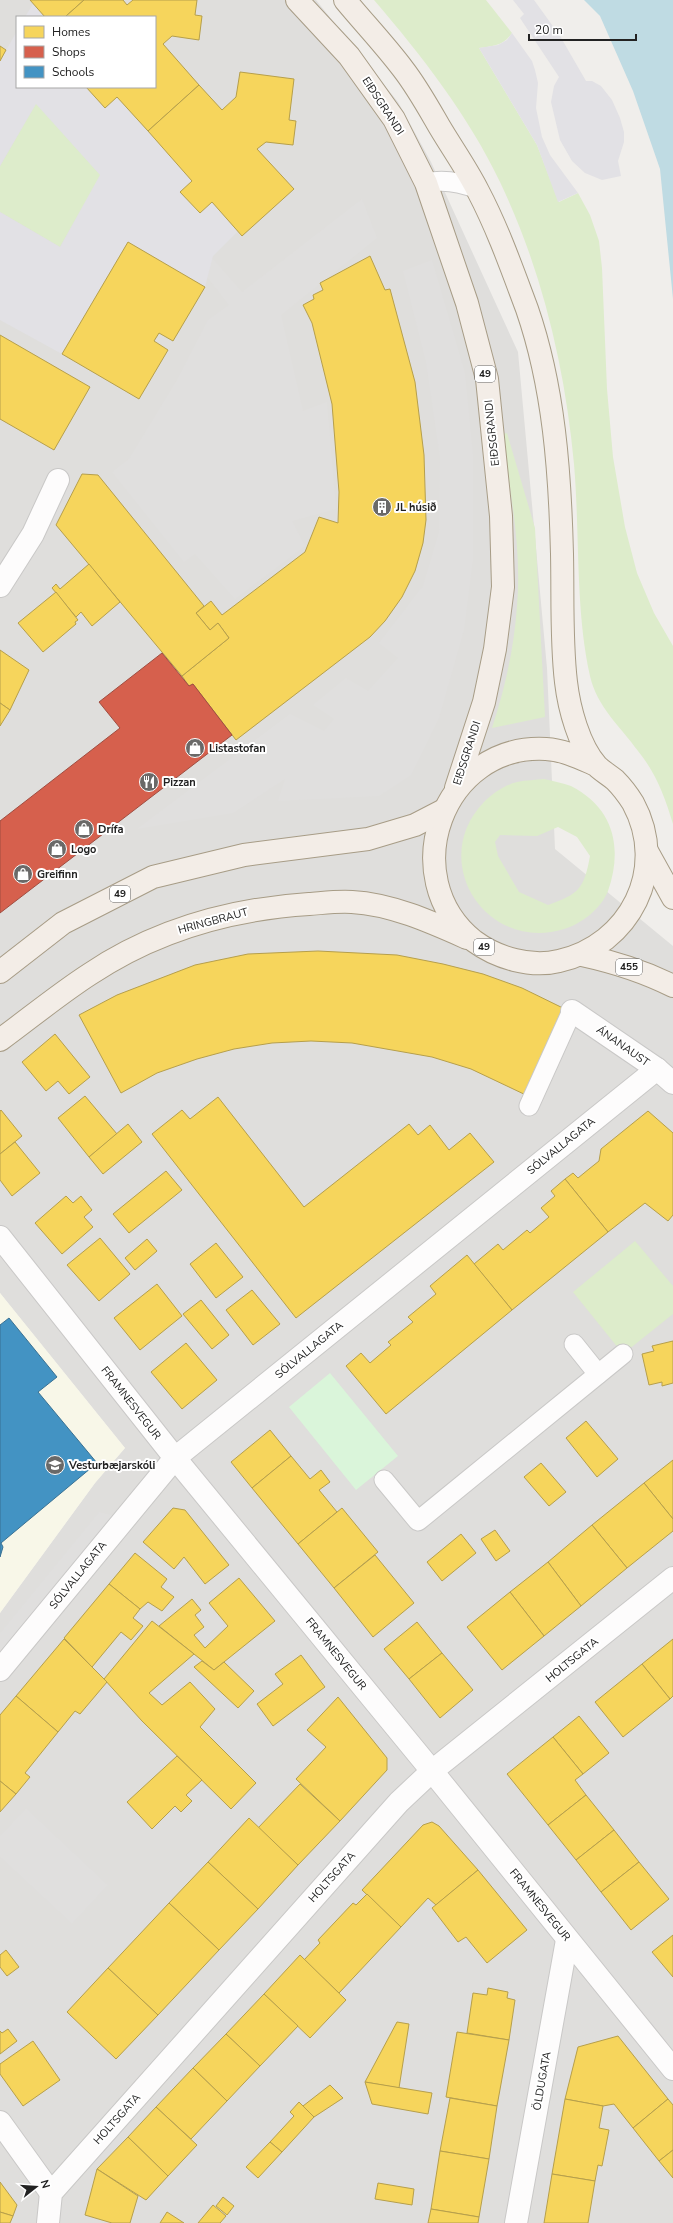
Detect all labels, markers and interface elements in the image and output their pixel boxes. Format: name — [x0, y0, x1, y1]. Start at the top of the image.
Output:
legend — [16, 16, 156, 88]
scale bar — [529, 16, 636, 42]
text: 20 m — [535, 22, 563, 38]
text: Homes — [52, 24, 90, 40]
text: Shops — [52, 44, 86, 60]
text: Schools — [52, 64, 95, 80]
street label: EIÐSGRANDI — [359, 74, 407, 138]
road number: 49 — [475, 366, 495, 382]
street label: EIÐSGRANDI — [481, 399, 503, 467]
building icon: JL húsið — [371, 496, 393, 518]
place label: JL húsið — [395, 500, 436, 515]
street label: EIÐSGRANDI — [450, 719, 484, 787]
shop icon: Listastofan — [184, 737, 206, 759]
place label: Listastofan — [209, 741, 266, 756]
restaurant icon: Pizzan — [138, 771, 160, 793]
place label: Pizzan — [163, 775, 196, 790]
shop icon: Drífa — [73, 818, 95, 840]
place label: Drífa — [98, 822, 123, 837]
shop icon: Logo — [46, 838, 68, 860]
place label: Logo — [71, 842, 96, 857]
shop icon: Greifinn — [12, 863, 34, 885]
place label: Greifinn — [37, 867, 78, 882]
road number: 49 — [110, 886, 130, 902]
street label: HRINGBRAUT — [176, 904, 250, 938]
road number: 49 — [474, 939, 494, 955]
road number: 455 — [616, 959, 642, 975]
street label: ÁNANAUST — [594, 1021, 653, 1070]
street label: SÓLVALLAGATA — [523, 1113, 598, 1178]
street label: SÓLVALLAGATA — [271, 1317, 346, 1382]
street label: FRAMNESVEGUR — [98, 1363, 165, 1443]
school or university icon: Vesturbæjarskóli — [44, 1454, 66, 1476]
place label: Vesturbæjarskóli — [68, 1458, 156, 1473]
street label: SÓLVALLAGATA — [45, 1537, 110, 1612]
street label: FRAMNESVEGUR — [302, 1615, 370, 1694]
street label: HOLTSGATA — [543, 1634, 601, 1686]
street label: HOLTSGATA — [305, 1848, 359, 1906]
street label: FRAMNESVEGUR — [506, 1866, 574, 1945]
street label: ÖLDUGATA — [529, 2050, 555, 2112]
street label: HOLTSGATA — [90, 2090, 144, 2148]
north arrow — [16, 2167, 56, 2207]
text: N — [37, 2178, 53, 2190]

